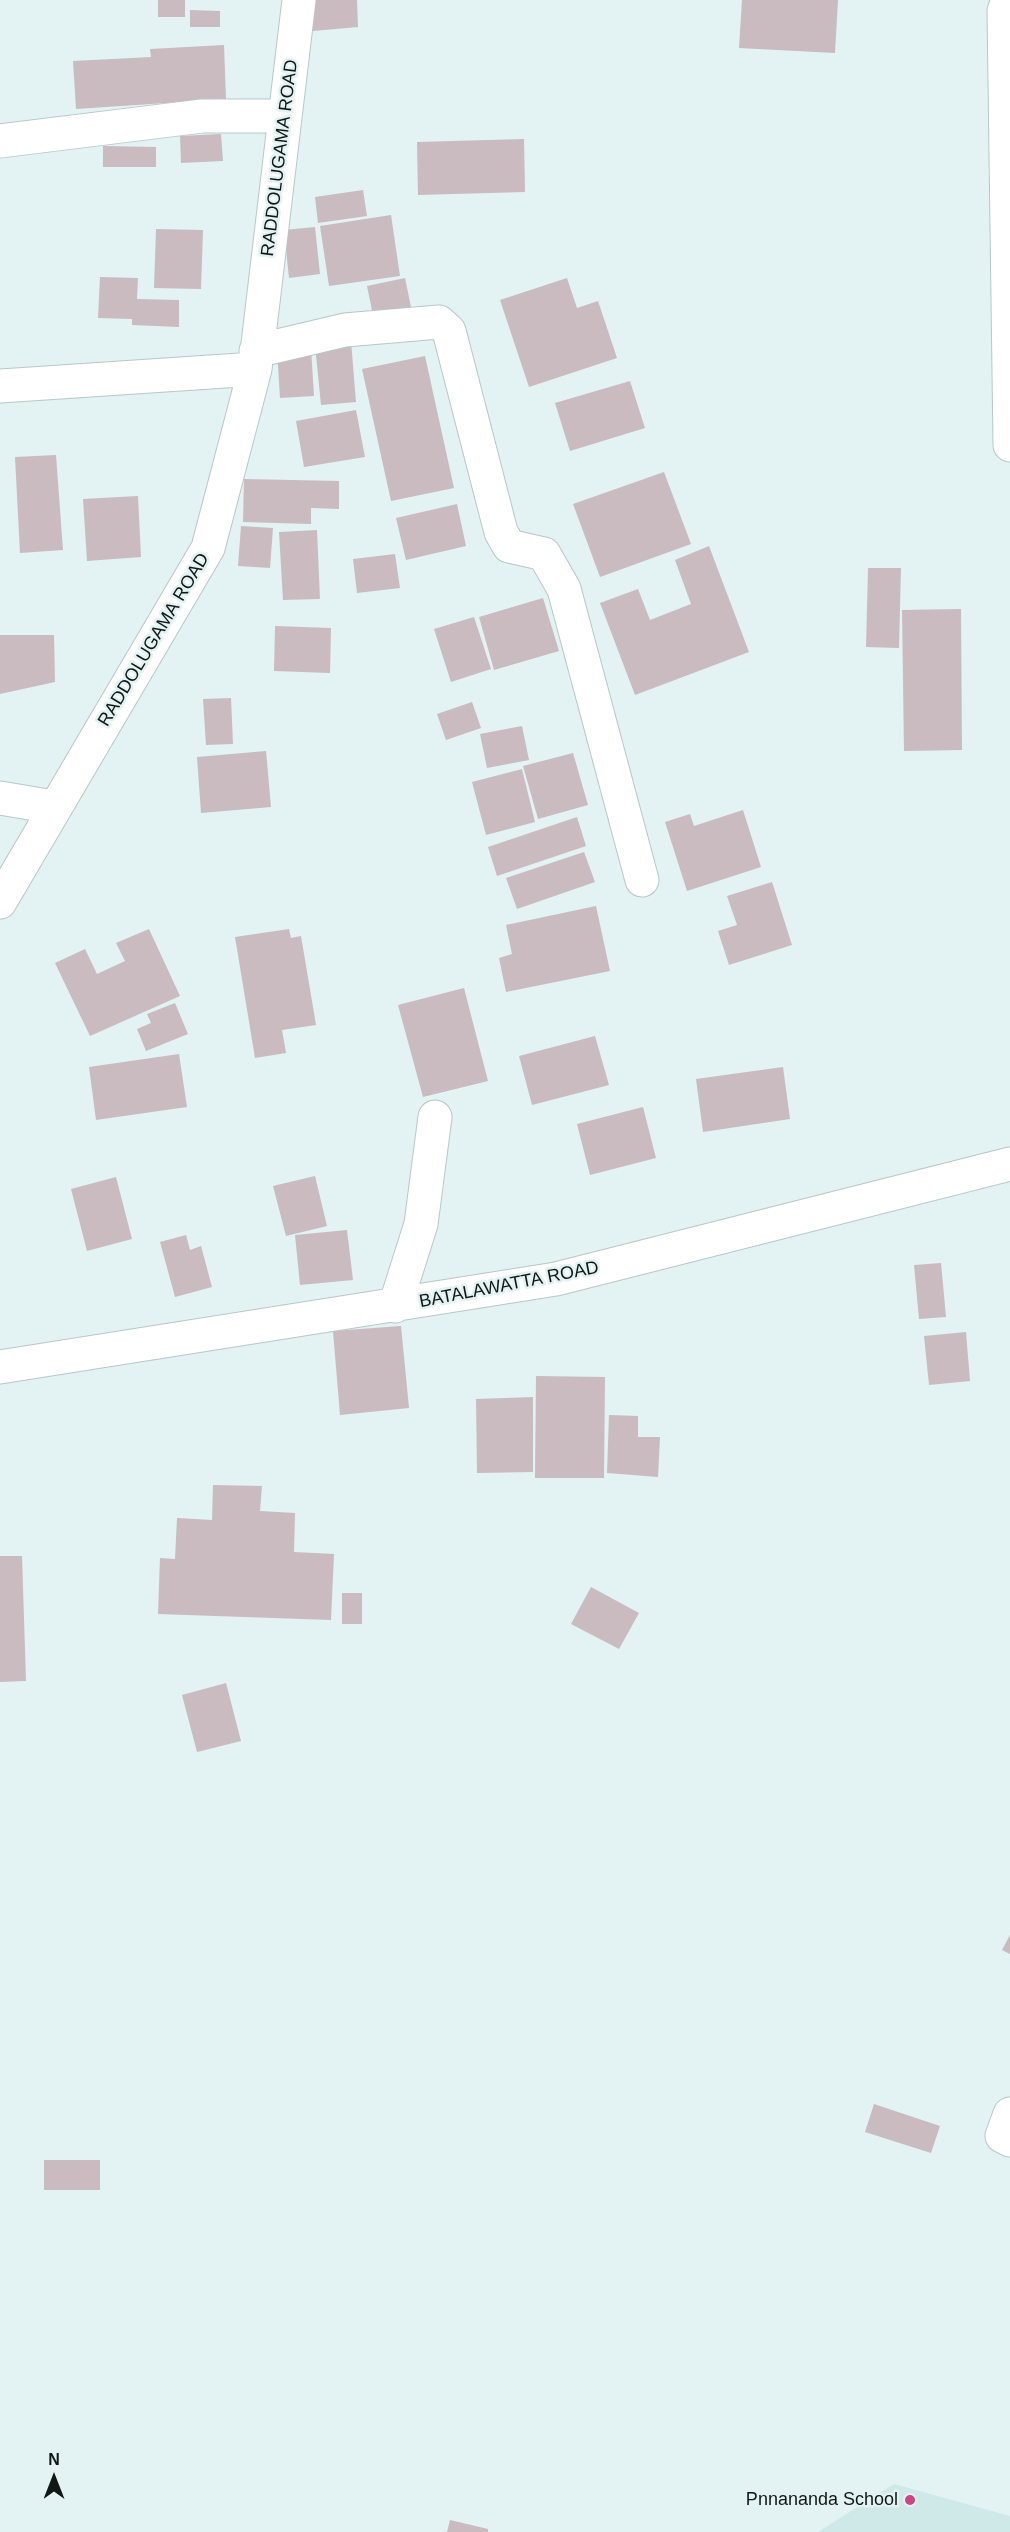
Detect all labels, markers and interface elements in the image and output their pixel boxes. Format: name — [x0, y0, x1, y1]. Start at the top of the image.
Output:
street label: RADDOLUGAMA ROAD — [257, 58, 303, 258]
street label: RADDOLUGAMA ROAD — [94, 550, 214, 730]
street label: BATALAWATTA ROAD — [417, 1257, 601, 1313]
north arrow — [24, 2448, 84, 2508]
text: N — [48, 2451, 60, 2468]
place label: Pnnananda School — [746, 2489, 898, 2511]
marker: Pnnananda School — [903, 2493, 917, 2507]

